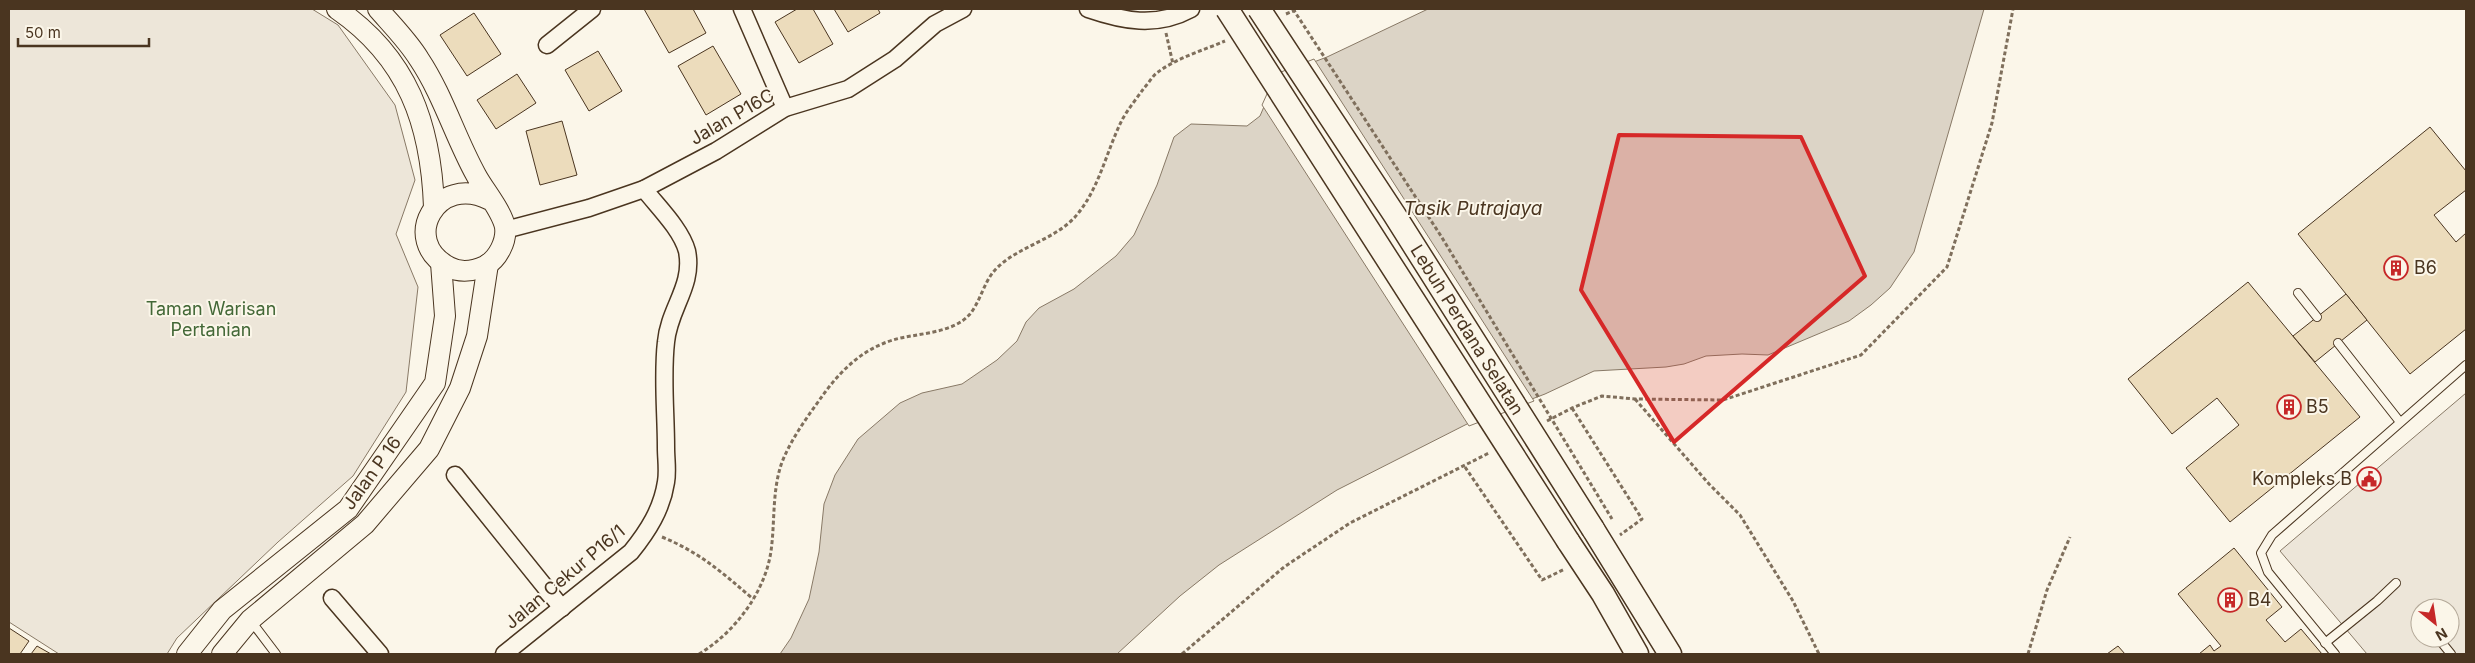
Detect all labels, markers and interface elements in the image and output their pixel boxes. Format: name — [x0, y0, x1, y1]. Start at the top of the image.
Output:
scale bar — [18, 15, 149, 47]
text: 50 m — [25, 23, 61, 42]
street label: Jalan P16C — [686, 84, 778, 149]
water label: Tasik Putrajaya — [1404, 197, 1543, 220]
street label: Lebuh Perdana Selatan — [1406, 241, 1528, 419]
building icon: B6 — [2383, 255, 2409, 281]
place label: B6 — [2414, 257, 2437, 278]
park label: Taman Warisan Pertanian — [146, 298, 276, 340]
building icon: B5 — [2276, 394, 2302, 420]
place label: B5 — [2306, 396, 2329, 417]
street label: Jalan P 16 — [338, 432, 405, 514]
public building icon: Kompleks B — [2356, 466, 2382, 492]
place label: Kompleks B — [2252, 468, 2352, 489]
street label: Jalan Cekur P16/1 — [500, 520, 629, 633]
building icon: B4 — [2217, 587, 2243, 613]
place label: B4 — [2248, 589, 2271, 610]
north arrow — [2410, 598, 2460, 648]
text: N — [2433, 625, 2451, 645]

